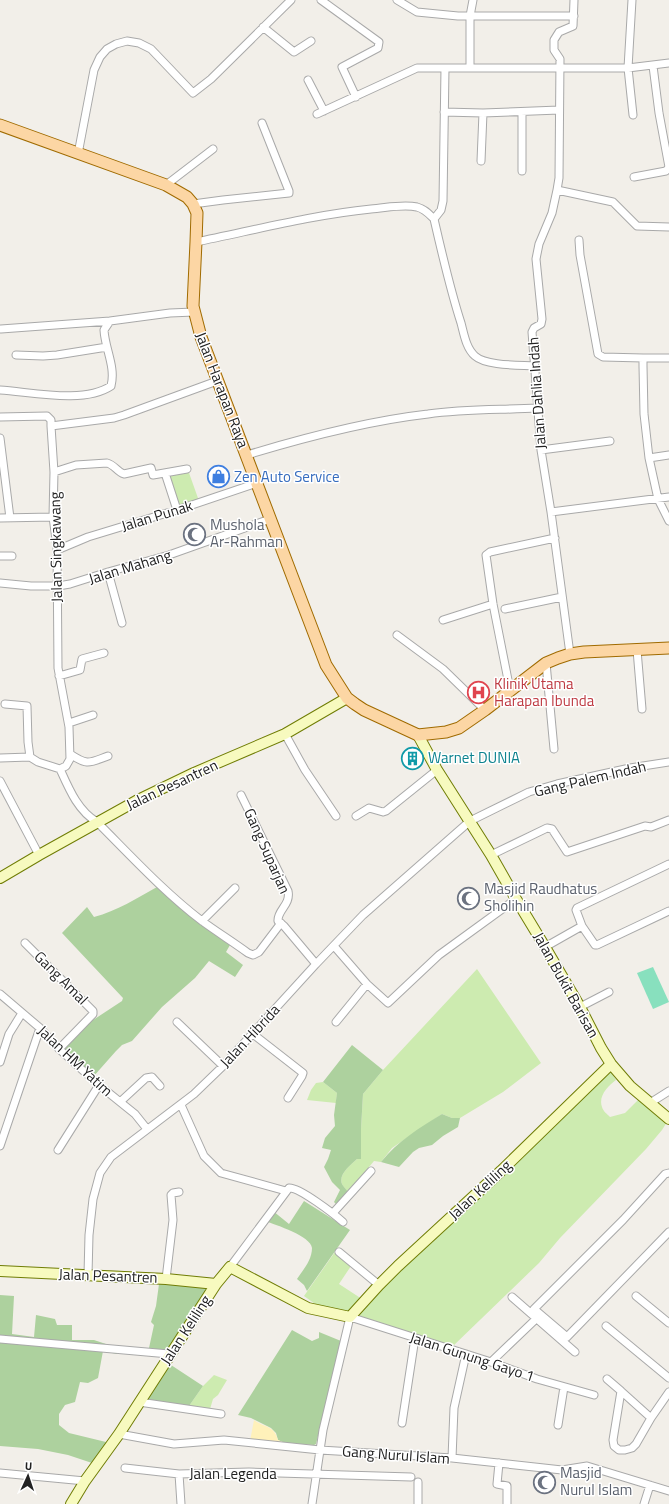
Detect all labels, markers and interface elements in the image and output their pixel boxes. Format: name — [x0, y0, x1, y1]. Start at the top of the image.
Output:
street label: Jalan Harapan Raya — [190, 328, 255, 452]
street label: Jalan Dahlia Indah — [521, 336, 552, 450]
shop icon: Zen Auto Service — [205, 464, 231, 490]
place label: Zen Auto Service — [234, 465, 340, 488]
street label: Jalan Singkawang — [43, 491, 68, 603]
street label: Jalan Punak — [118, 494, 196, 537]
place label: Mushola Ar-Rahman — [210, 513, 283, 553]
mosque icon: Mushola Ar-Rahman — [181, 521, 207, 547]
street label: Jalan Mahang — [86, 543, 174, 590]
place label: Klinik Utama Harapan Ibunda — [494, 672, 595, 712]
hospital icon: Klinik Utama Harapan Ibunda — [466, 680, 492, 706]
building icon: Warnet DUNIA — [399, 745, 425, 771]
place label: Warnet DUNIA — [428, 746, 520, 769]
street label: Jalan Pesantren — [122, 753, 222, 816]
street label: Gang Palem Indah — [532, 754, 648, 803]
street label: Gang Suparjan — [238, 804, 297, 897]
place label: Masjid Raudhatus Sholihin — [484, 877, 597, 917]
mosque icon: Masjid Raudhatus Sholihin — [455, 885, 481, 911]
street label: Jalan Bukit Barisan — [528, 927, 605, 1042]
street label: Gang Amal — [29, 945, 94, 1010]
street label: Jalan Hibrida — [214, 998, 285, 1073]
street label: Jalan HM Yatim — [32, 1020, 118, 1102]
street label: Jalan Keliling — [443, 1154, 517, 1225]
street label: Jalan Pesantren — [58, 1262, 158, 1289]
street label: Jalan Keliling — [154, 1290, 217, 1369]
street label: Jalan Gunung Gayo 1 — [407, 1326, 537, 1388]
street label: Gang Nurul Islam — [341, 1439, 451, 1470]
north arrow — [8, 1456, 48, 1496]
text: U — [25, 1458, 33, 1474]
place label: Masjid Nurul Islam — [560, 1461, 632, 1501]
street label: Jalan Legenda — [189, 1462, 277, 1485]
mosque icon: Masjid Nurul Islam — [532, 1469, 558, 1495]

